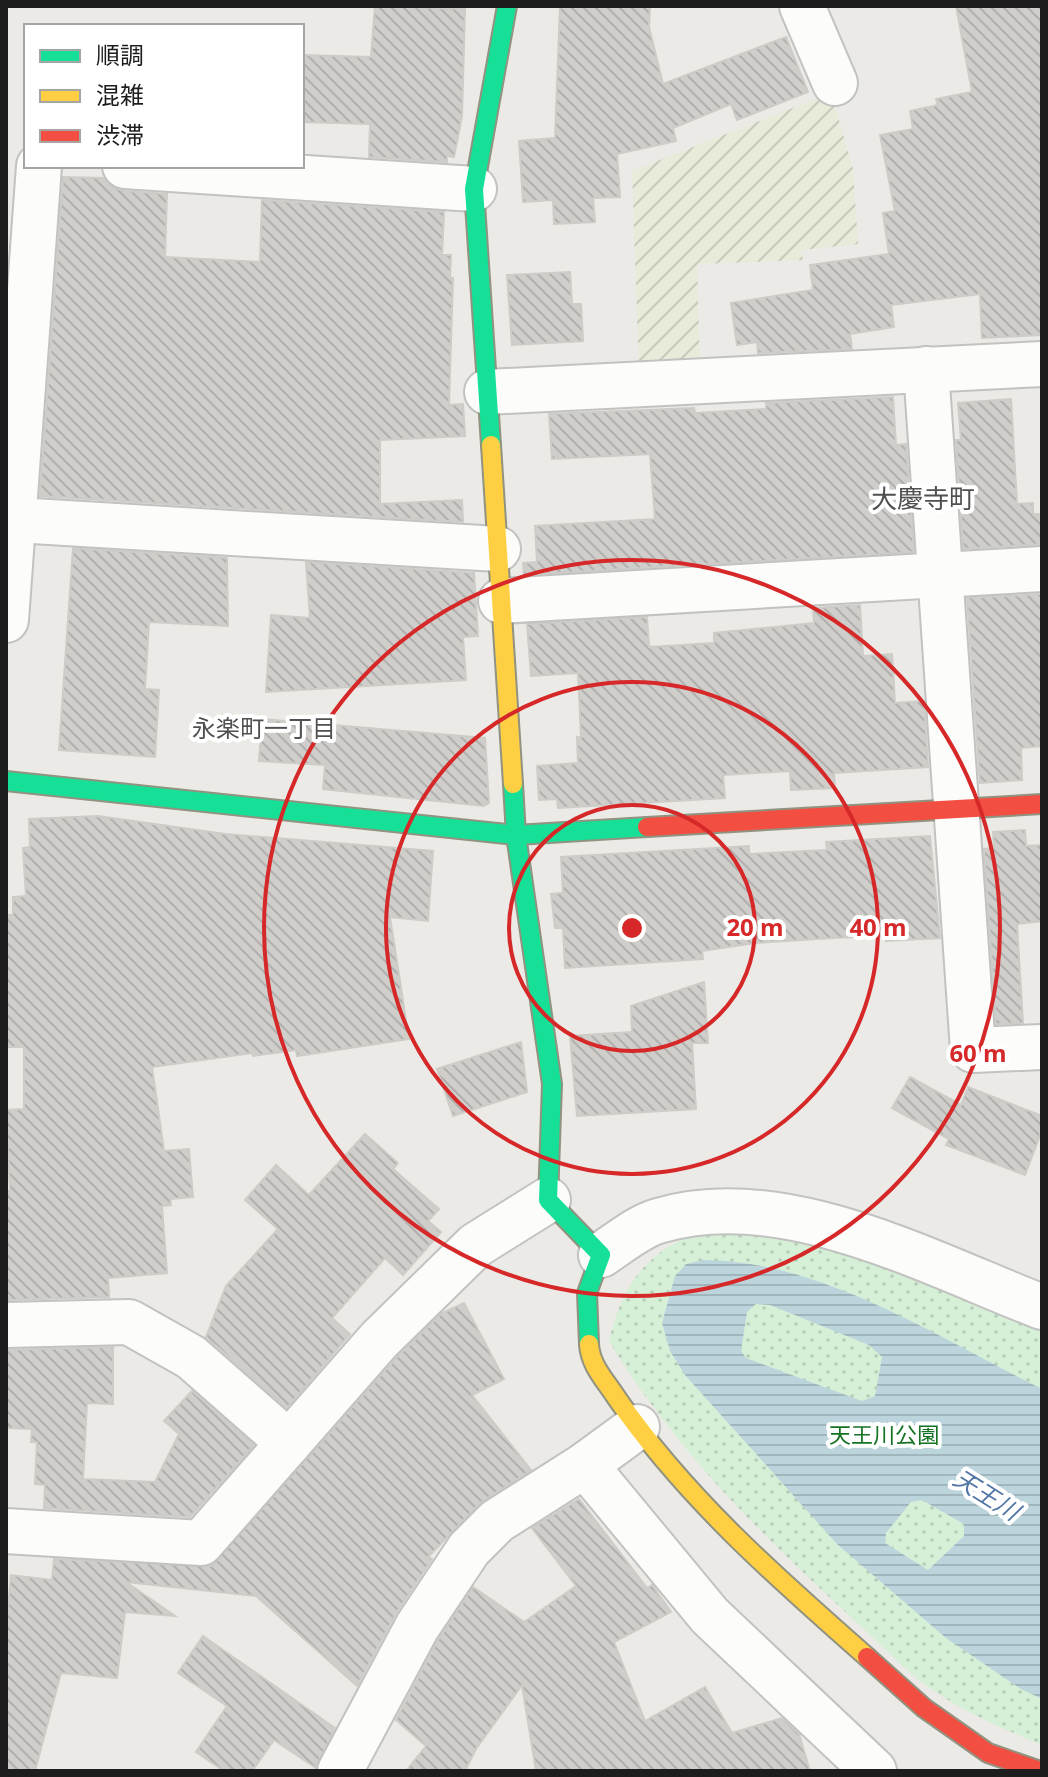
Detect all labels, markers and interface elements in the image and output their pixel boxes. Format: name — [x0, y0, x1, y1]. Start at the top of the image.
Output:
legend — [24, 24, 304, 168]
text: 順調 — [96, 38, 144, 71]
text: 混雑 — [96, 78, 144, 111]
text: 渋滞 — [96, 118, 144, 151]
district label: 大慶寺町 — [871, 480, 975, 516]
district label: 永楽町一丁目 — [192, 711, 336, 744]
text: 20 m — [726, 910, 784, 943]
text: 40 m — [849, 910, 907, 943]
centre of rings — [618, 914, 646, 942]
text: 60 m — [949, 1036, 1007, 1069]
park label: 天王川公園 — [829, 1419, 939, 1449]
water label: 天王川 — [948, 1461, 1029, 1529]

